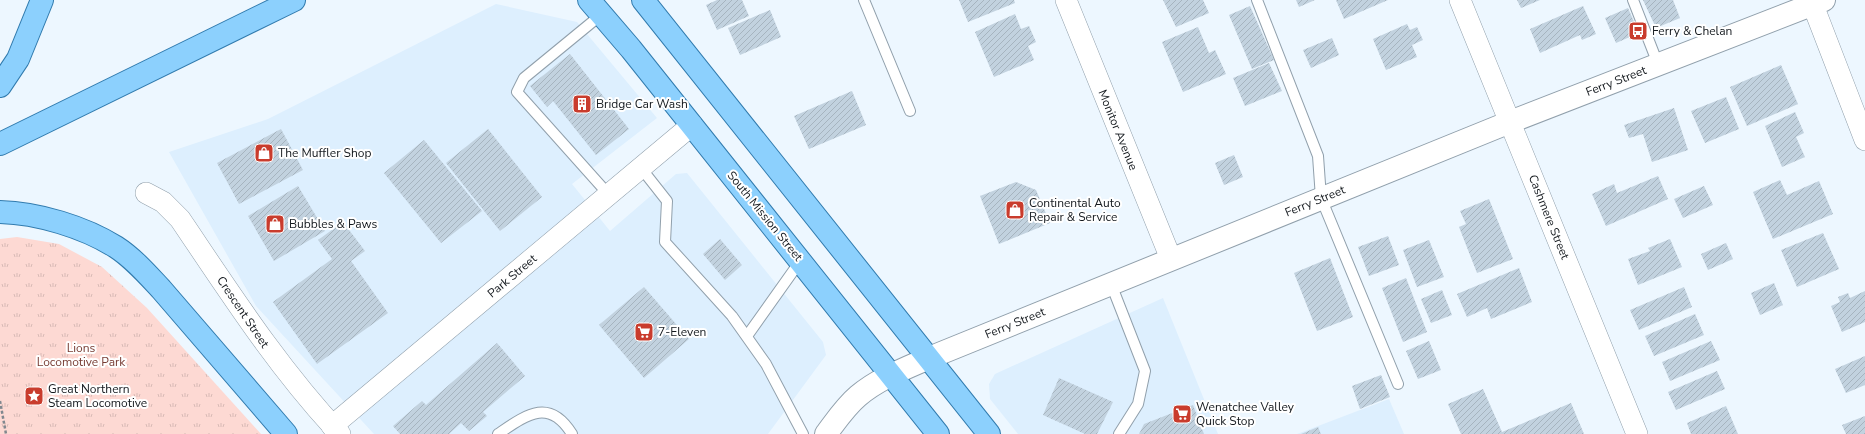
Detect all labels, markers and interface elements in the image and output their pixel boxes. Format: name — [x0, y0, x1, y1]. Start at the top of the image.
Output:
bus stop icon: Ferry & Chelan — [1627, 20, 1649, 42]
place label: Ferry & Chelan — [1652, 23, 1732, 39]
street label: Ferry Street — [1583, 62, 1649, 100]
street label: Monitor Avenue — [1095, 87, 1141, 173]
building icon: Bridge Car Wash — [571, 93, 593, 115]
place label: Bridge Car Wash — [596, 96, 688, 112]
shop icon: The Muffler Shop — [253, 142, 275, 164]
place label: The Muffler Shop — [278, 145, 371, 161]
street label: South Mission Street — [724, 168, 807, 265]
street label: Cashmere Street — [1525, 172, 1574, 262]
street label: Ferry Street — [1282, 181, 1348, 220]
place label: Continental Auto Repair & Service — [1029, 195, 1121, 225]
shop icon: Continental Auto Repair & Service — [1004, 199, 1026, 221]
shop icon: Bubbles & Paws — [264, 213, 286, 235]
place label: Bubbles & Paws — [289, 216, 378, 232]
street label: Park Street — [484, 250, 541, 301]
street label: Crescent Street — [213, 273, 273, 352]
street label: Ferry Street — [982, 303, 1048, 342]
supermarket icon: 7-Eleven — [633, 321, 655, 343]
place label: 7-Eleven — [658, 324, 706, 340]
park label: Lions Locomotive Park — [37, 340, 126, 370]
place label: Great Northern Steam Locomotive — [48, 381, 147, 411]
place icon: Great Northern Steam Locomotive — [23, 385, 45, 407]
place label: Wenatchee Valley Quick Stop — [1196, 399, 1295, 429]
supermarket icon: Wenatchee Valley Quick Stop — [1171, 403, 1193, 425]

